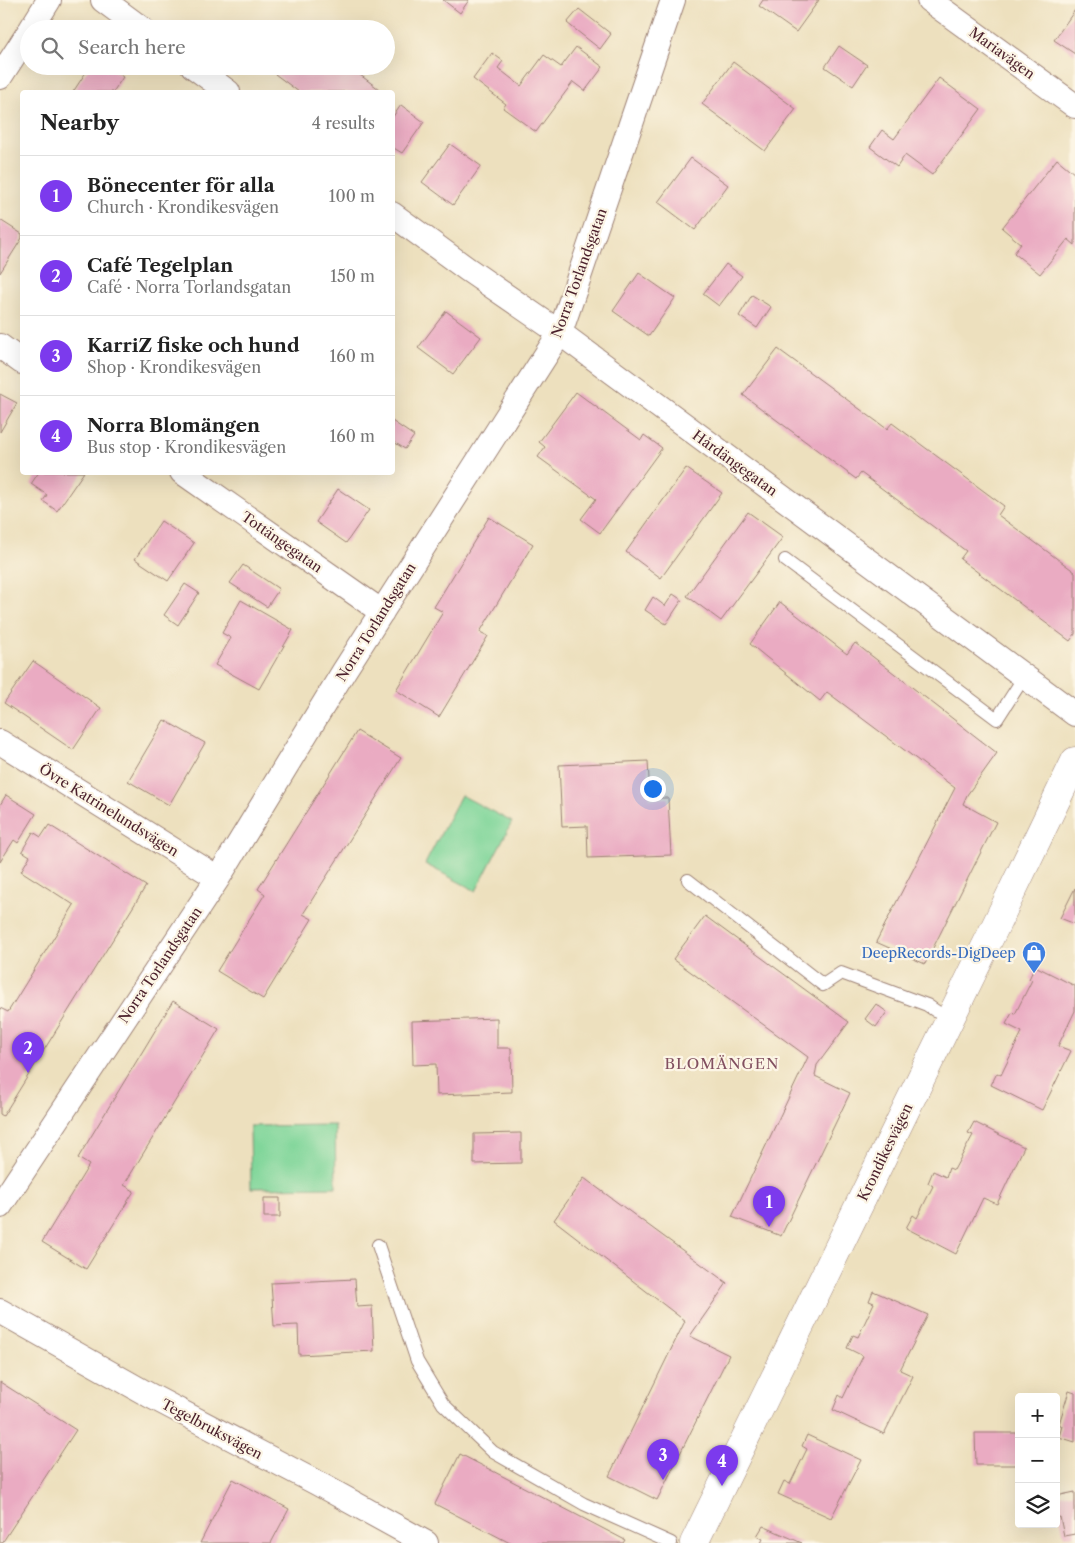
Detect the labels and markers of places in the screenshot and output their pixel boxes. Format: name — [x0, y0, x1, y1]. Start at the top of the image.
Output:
shop icon: DeepRecords-DigDeep — [1021, 940, 1047, 974]
place label: DeepRecords-DigDeep — [862, 944, 1016, 962]
pin: 2 — [12, 1032, 44, 1073]
pin: 1 — [753, 1186, 785, 1227]
pin: 3 — [647, 1439, 679, 1480]
pin: 4 — [706, 1445, 738, 1486]

